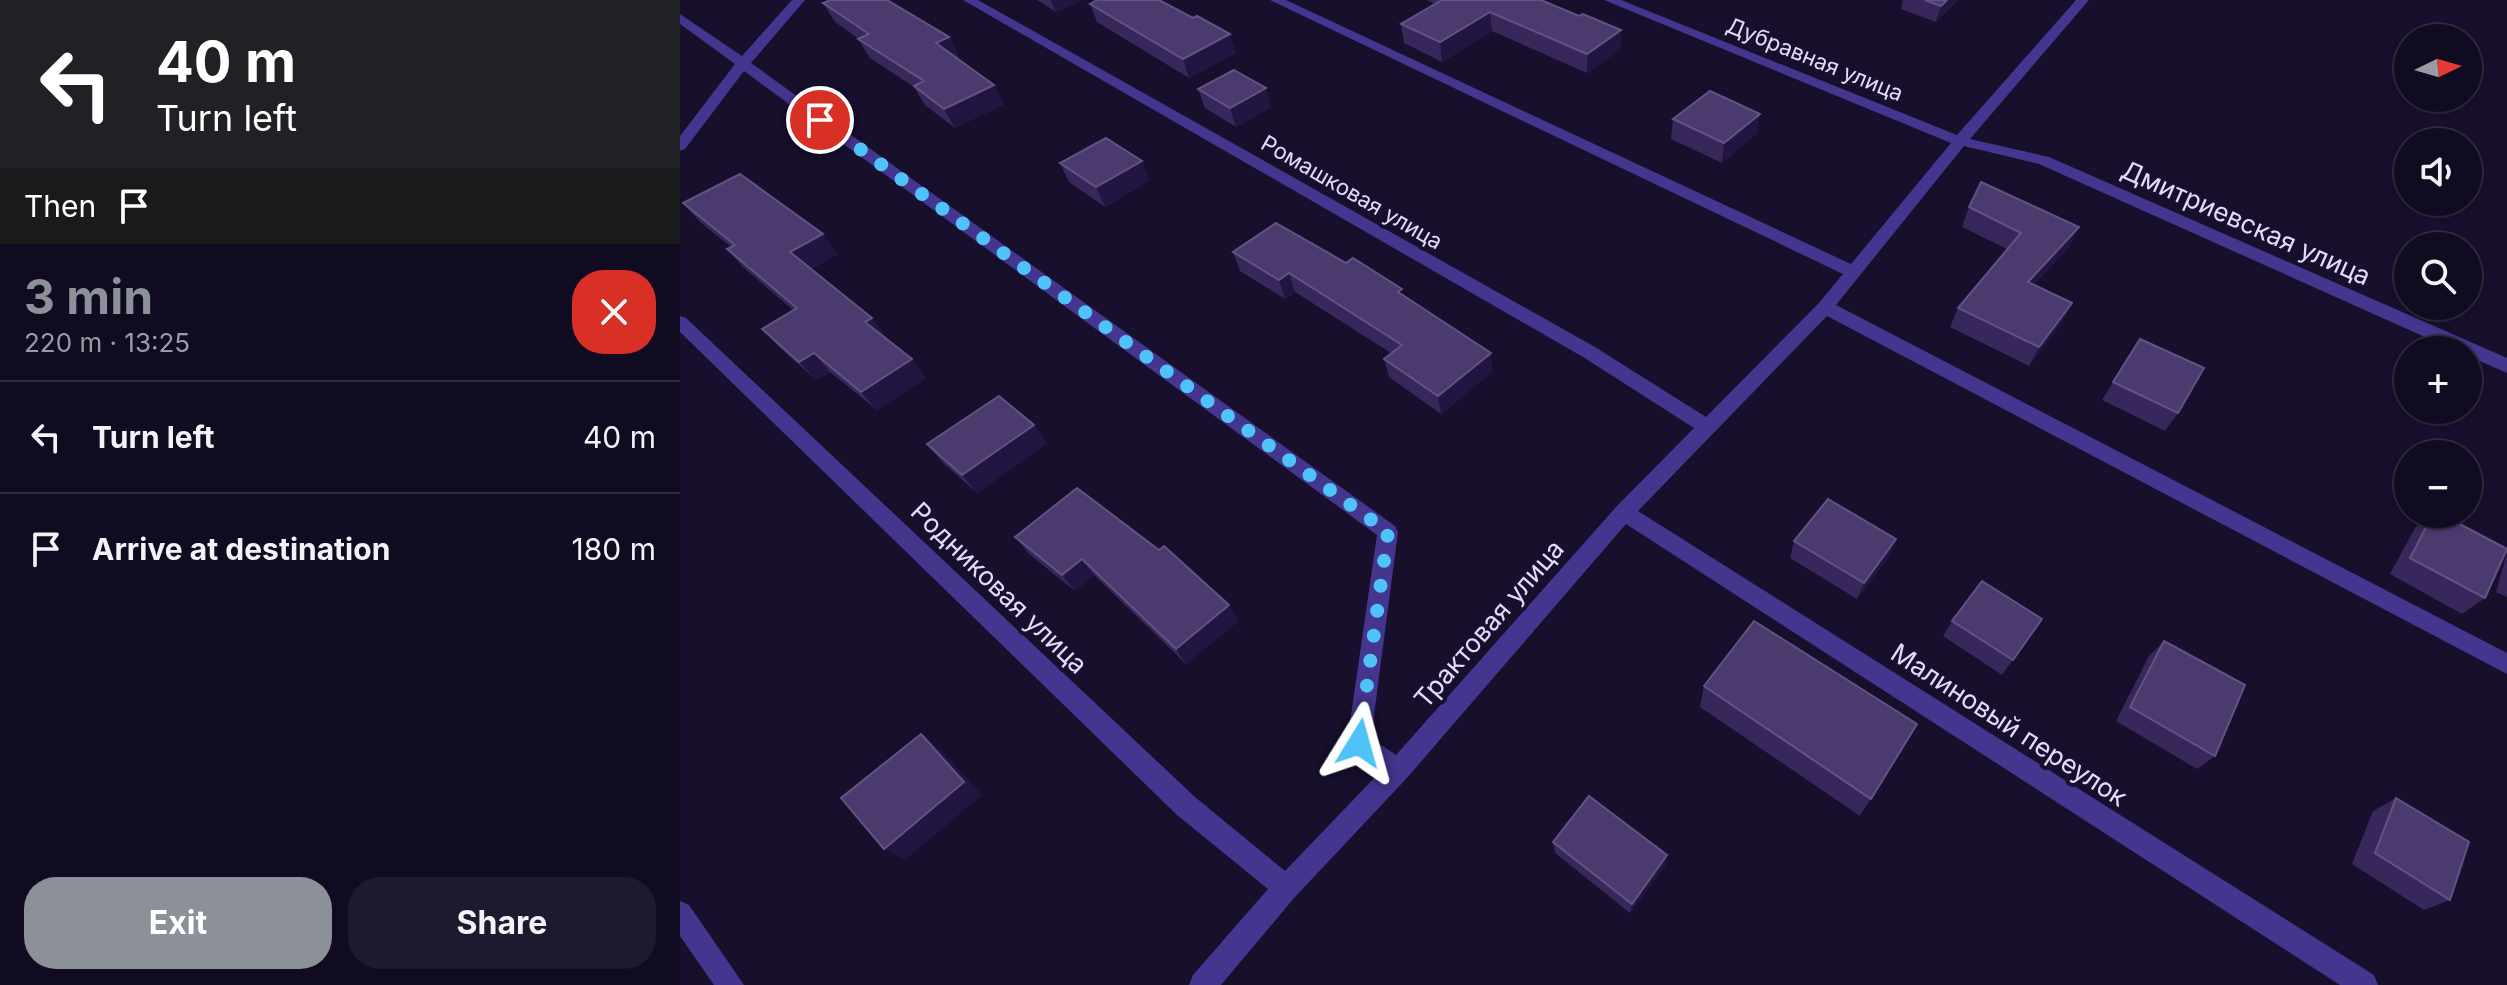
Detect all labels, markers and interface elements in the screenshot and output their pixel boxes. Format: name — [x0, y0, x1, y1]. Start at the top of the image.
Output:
street label: Дубравная улица — [1723, 12, 1907, 106]
north arrow — [2394, 24, 2482, 112]
map controls — [2394, 24, 2482, 528]
text: 40 m — [156, 28, 296, 96]
icon: left — [24, 32, 128, 136]
pin — [786, 86, 854, 154]
text: Turn left — [156, 96, 297, 140]
icon: arrive — [798, 98, 842, 142]
button: sound — [2394, 128, 2482, 216]
street label: Ромашковая улица — [1257, 130, 1447, 254]
street label: Дмитриевская улица — [2117, 154, 2376, 292]
icon: arrive — [112, 184, 156, 228]
text: Then — [24, 188, 96, 224]
button: search — [2394, 232, 2482, 320]
text: 3 min — [24, 267, 153, 326]
button: close — [572, 270, 656, 354]
text: 220 m · 13:25 — [24, 327, 190, 358]
button: + — [2394, 336, 2482, 424]
icon: left — [24, 415, 68, 459]
text: Turn left — [92, 419, 214, 455]
text: 40 m — [583, 419, 656, 455]
button: − — [2394, 440, 2482, 528]
street label: Родниковая улица — [905, 496, 1094, 680]
icon: arrive — [24, 527, 68, 571]
text: Arrive at destination — [92, 531, 390, 567]
text: 180 m — [572, 531, 656, 567]
street label: Трактовая улица — [1407, 533, 1570, 714]
street label: Малиновый переулок — [1886, 637, 2133, 812]
position arrow — [1317, 701, 1401, 785]
button: Exit — [24, 877, 332, 969]
button: Share — [348, 877, 656, 969]

